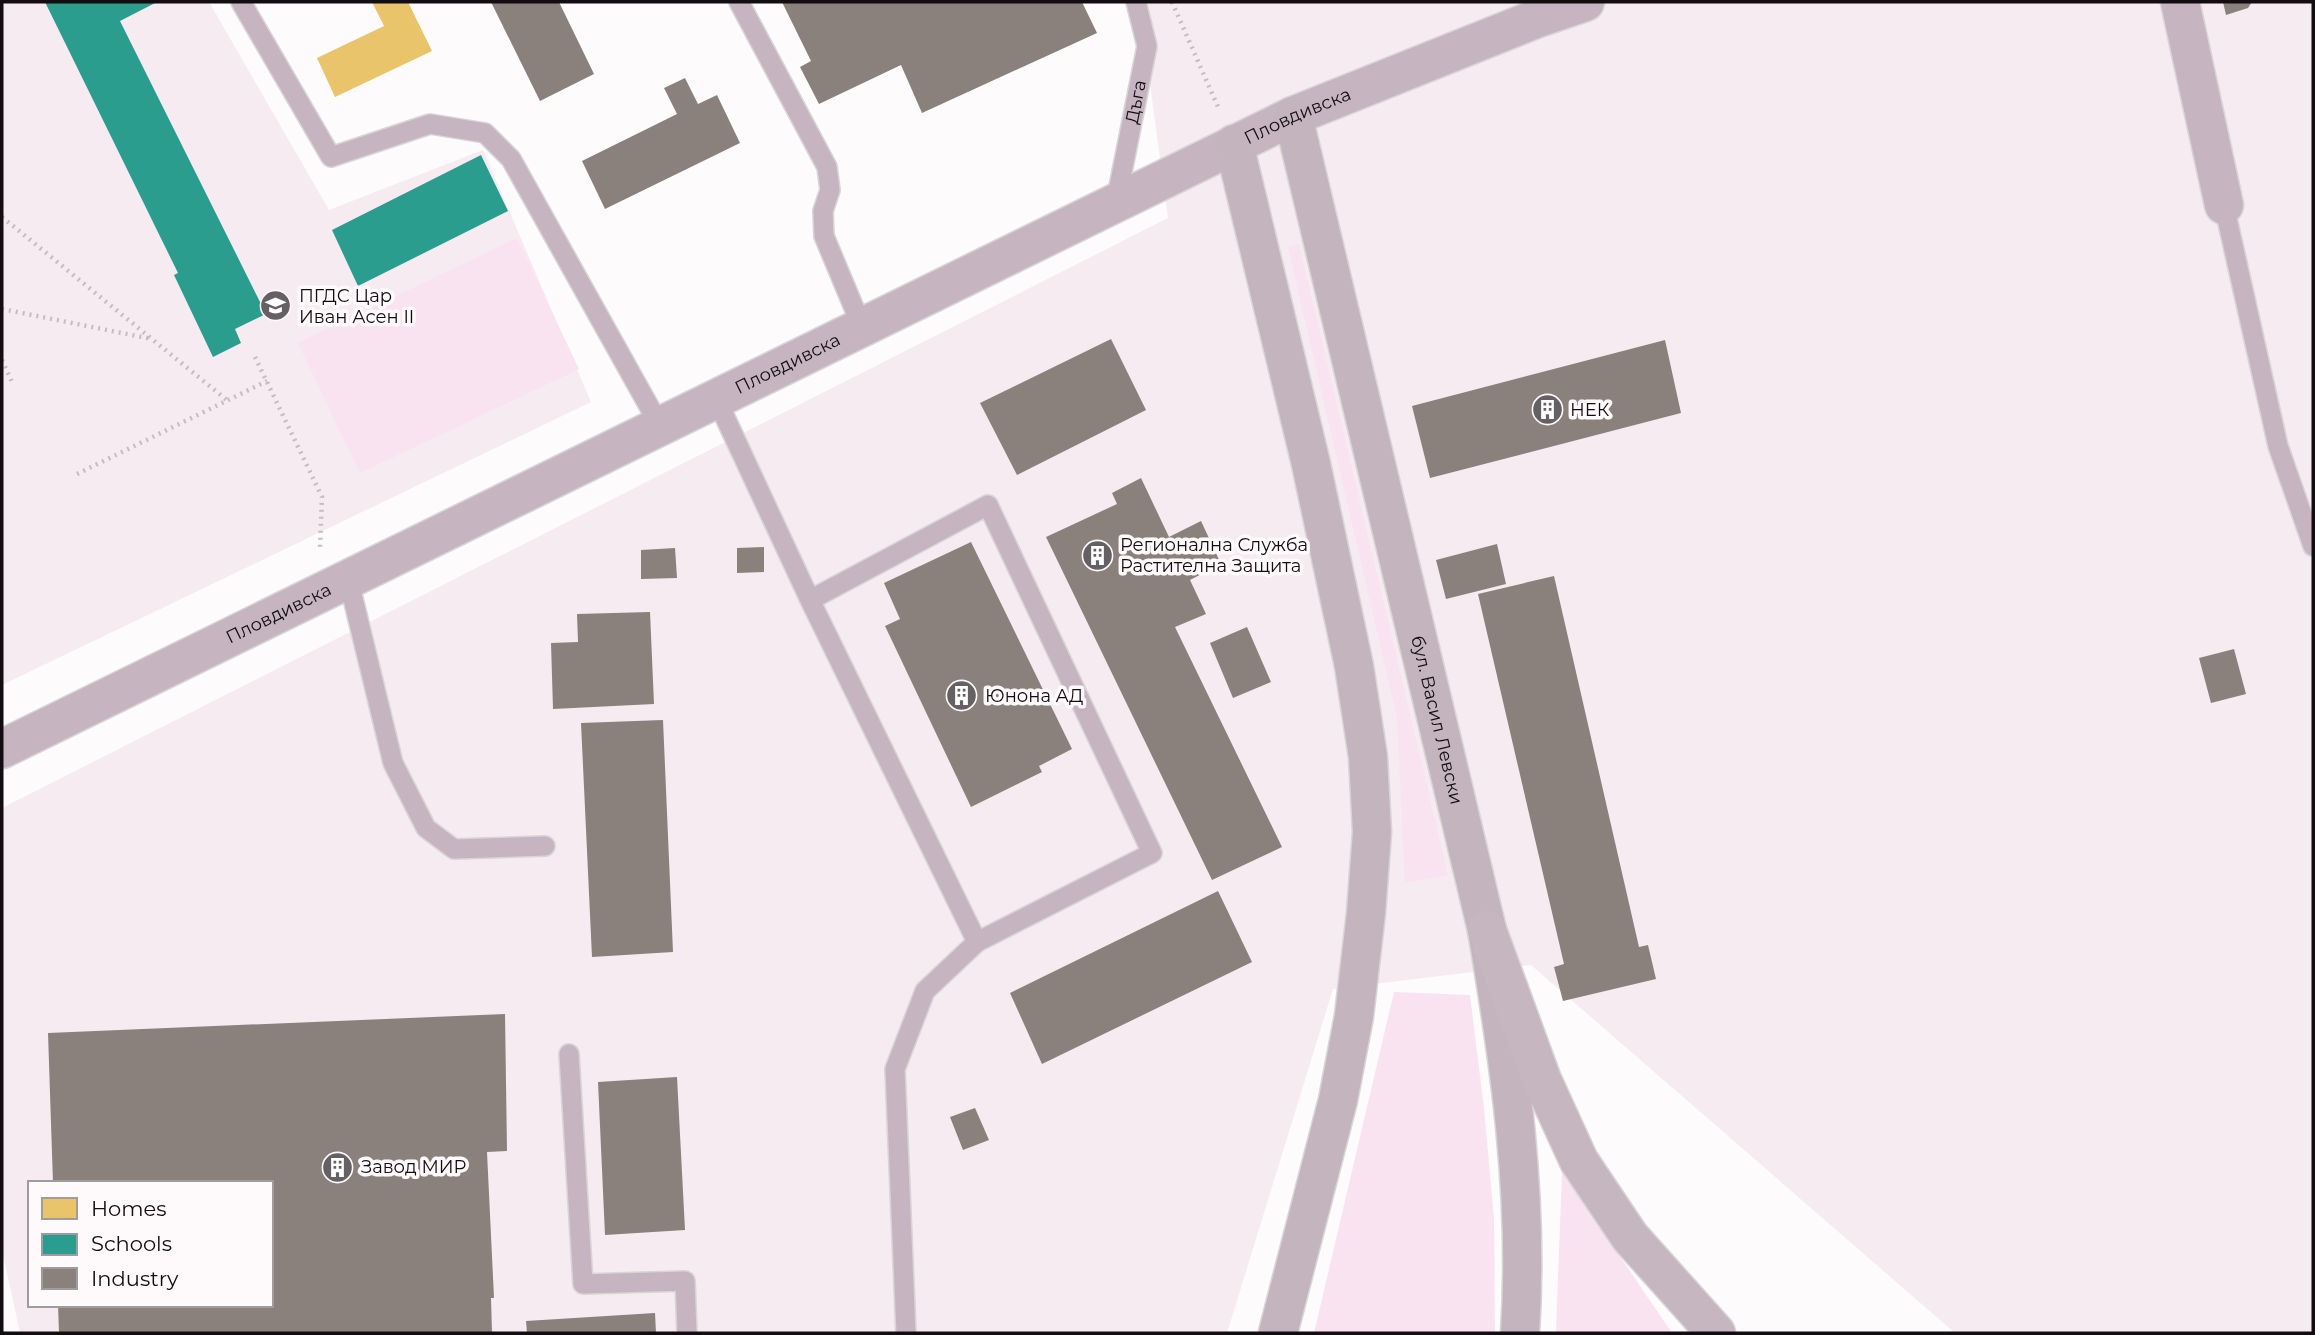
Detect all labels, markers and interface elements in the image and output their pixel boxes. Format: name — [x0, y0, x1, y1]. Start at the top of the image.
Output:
street label: Дъга — [1121, 78, 1151, 126]
street label: Пловдивска — [1240, 83, 1354, 149]
place label: ПГДС Цар Иван Асен II — [299, 285, 414, 328]
school or university icon: ПГДС Цар Иван Асен II — [259, 289, 293, 323]
street label: Пловдивска — [731, 329, 844, 399]
building icon: НЕК — [1530, 393, 1564, 427]
place label: НЕК — [1570, 399, 1610, 421]
place label: Регионална Служба Растителна Защита — [1120, 534, 1308, 577]
building icon: Регионална Служба Растителна Защита — [1080, 538, 1114, 572]
street label: Пловдивска — [222, 578, 335, 649]
street label: бул. Васил Левски — [1406, 633, 1468, 807]
building icon: Юнона АД — [945, 679, 979, 713]
place label: Юнона АД — [985, 685, 1083, 707]
building icon: Завод МИР — [321, 1150, 355, 1184]
place label: Завод МИР — [361, 1156, 466, 1178]
legend — [28, 1181, 273, 1307]
text: Homes — [91, 1196, 166, 1221]
text: Schools — [91, 1231, 172, 1256]
text: Industry — [91, 1266, 179, 1291]

